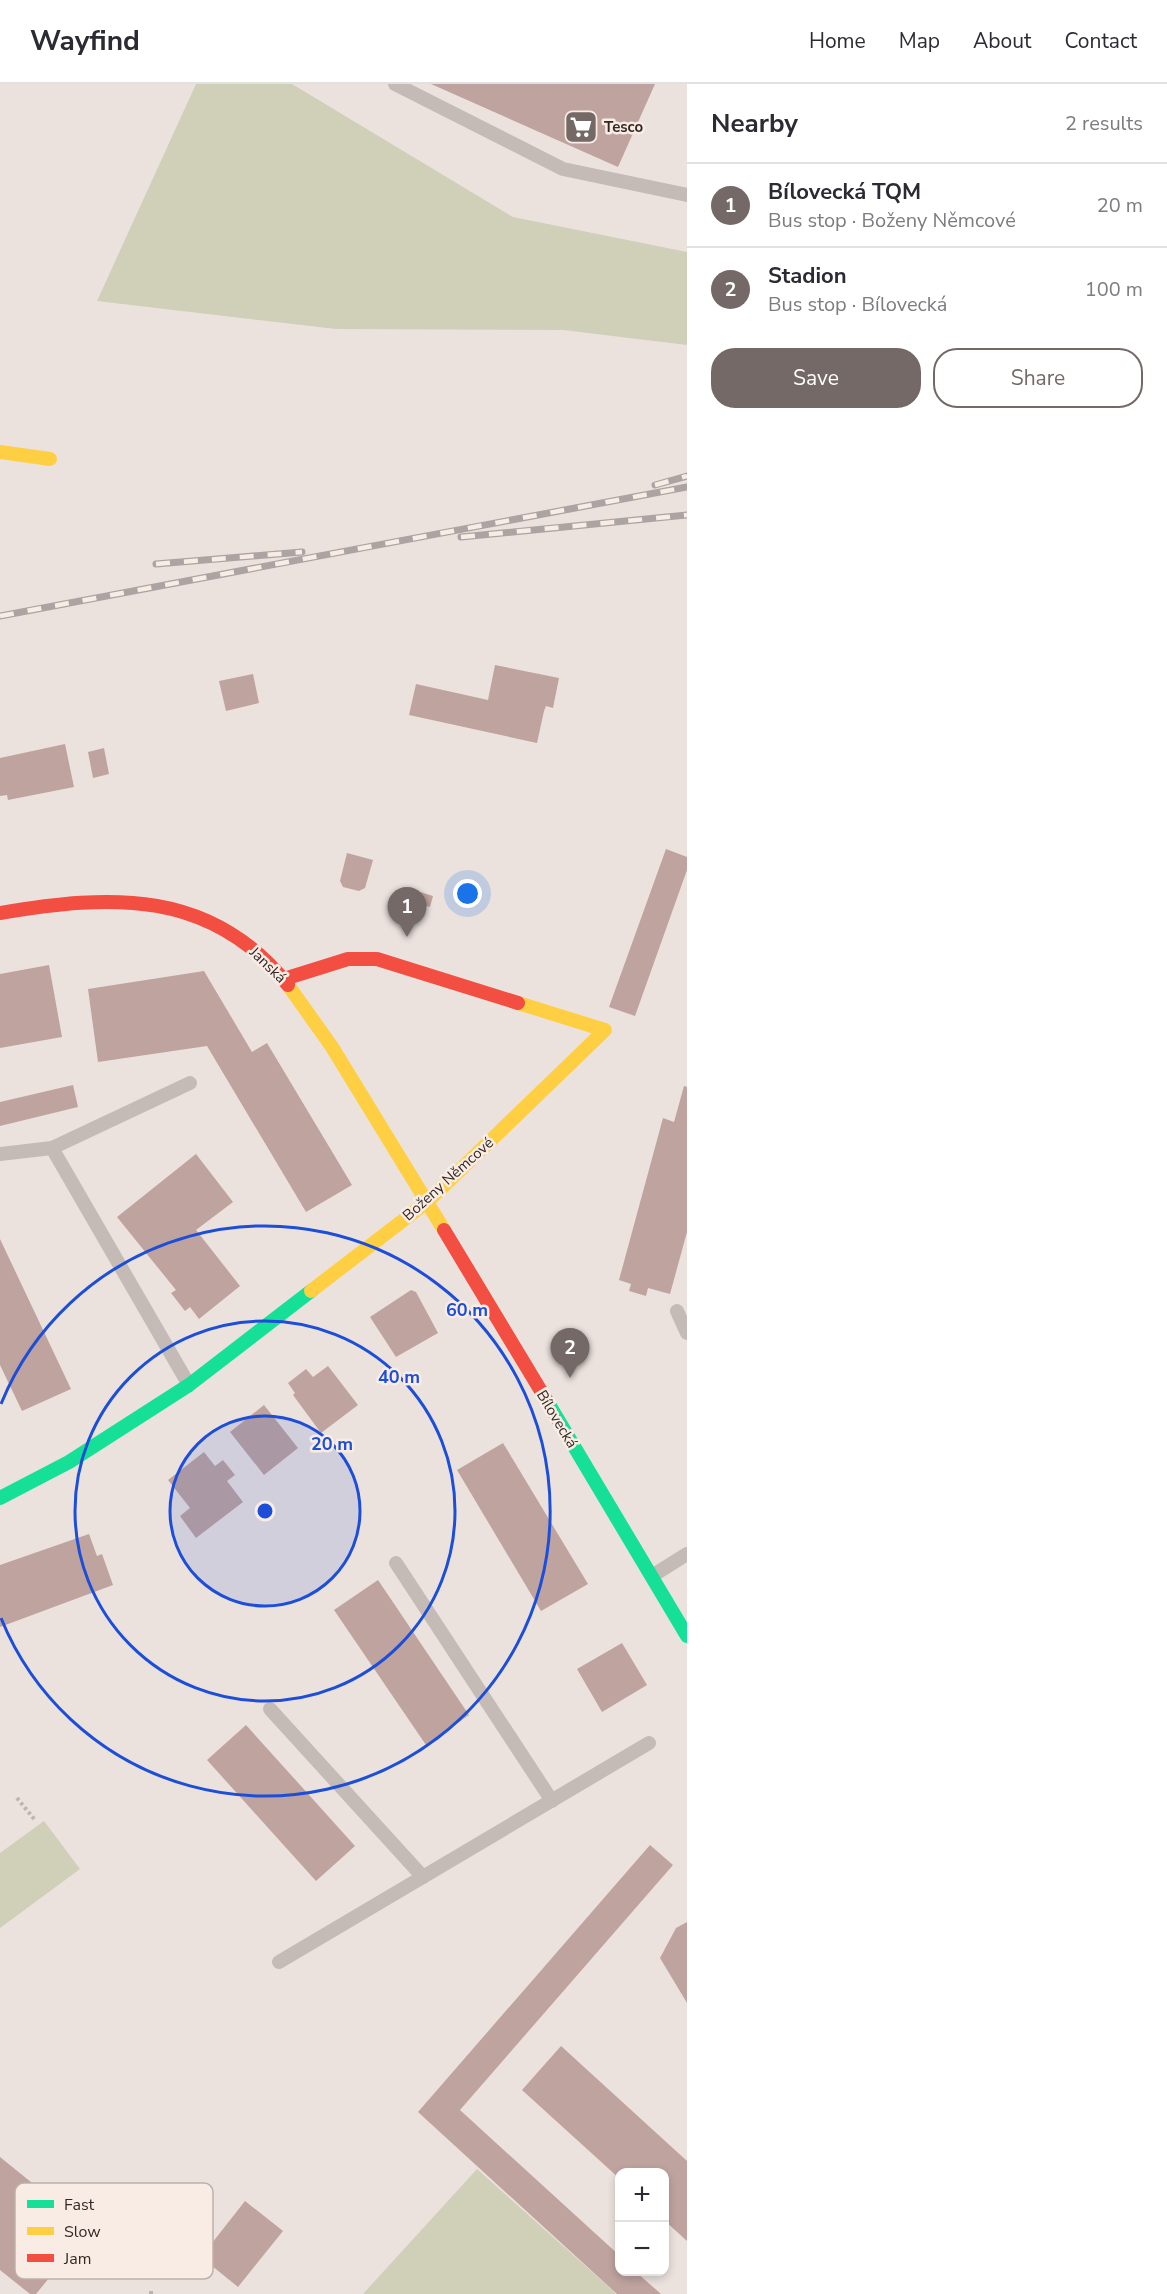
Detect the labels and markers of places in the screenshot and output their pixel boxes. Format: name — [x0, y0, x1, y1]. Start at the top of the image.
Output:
supermarket icon: Tesco — [563, 109, 599, 145]
place label: Tesco — [604, 117, 644, 137]
pin: 1 — [388, 888, 426, 937]
pin: 2 — [550, 1328, 590, 1378]
centre of rings — [255, 1501, 275, 1521]

